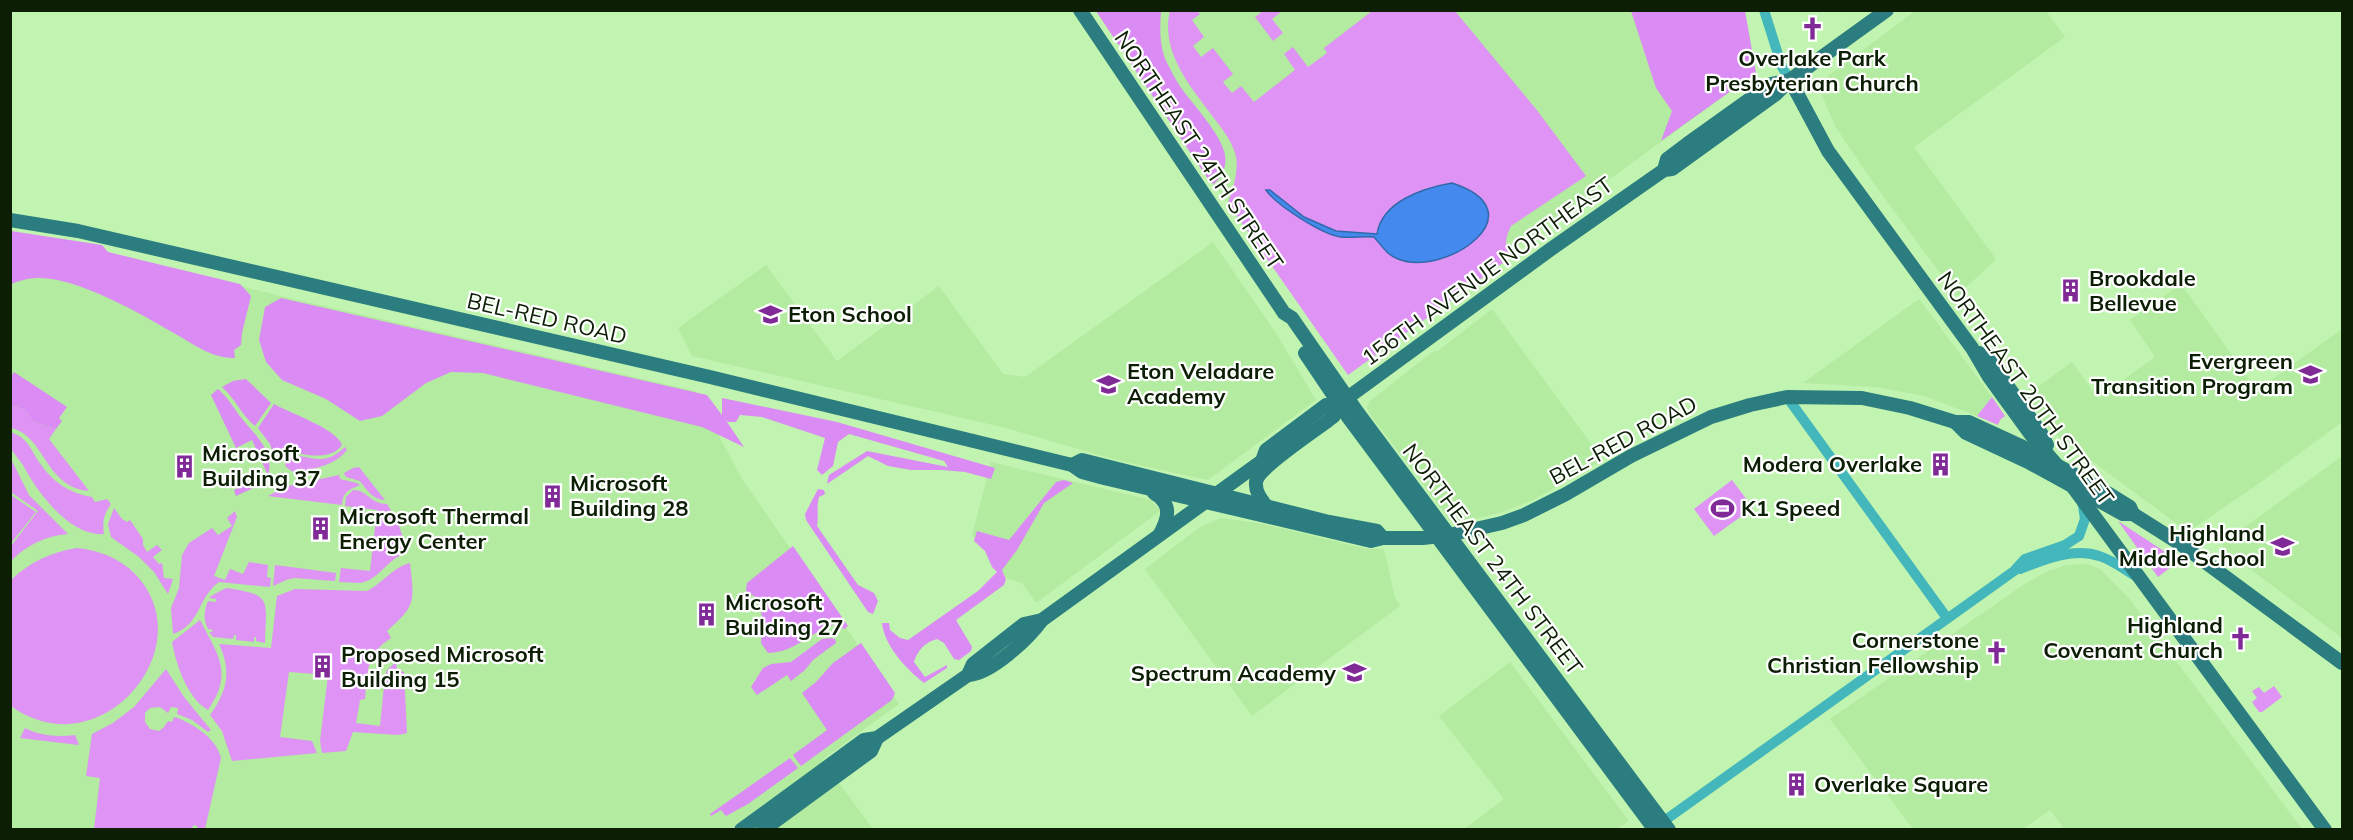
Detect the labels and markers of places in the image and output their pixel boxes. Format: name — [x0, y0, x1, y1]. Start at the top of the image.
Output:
church icon: Overlake Park Presbyterian Church — [1799, 16, 1825, 42]
place label: Overlake Park Presbyterian Church — [1705, 44, 1919, 97]
place label: Brookdale Bellevue — [2089, 264, 2196, 317]
building icon: Brookdale Bellevue — [2058, 278, 2084, 304]
place label: Eton School — [788, 300, 912, 328]
school or university icon: Eton School — [757, 301, 783, 327]
place label: Evergreen Transition Program — [2091, 347, 2293, 400]
place label: Eton Veladare Academy — [1127, 357, 1274, 410]
school or university icon: Evergreen Transition Program — [2298, 361, 2324, 387]
school or university icon: Eton Veladare Academy — [1096, 371, 1122, 397]
place label: Microsoft Building 37 — [202, 439, 321, 492]
place label: Modera Overlake — [1743, 450, 1922, 478]
building icon: Modera Overlake — [1927, 451, 1953, 477]
building icon: Microsoft Building 37 — [171, 453, 197, 479]
place label: Microsoft Building 28 — [570, 469, 689, 522]
building icon: Microsoft Building 28 — [539, 483, 565, 509]
place label: K1 Speed — [1741, 494, 1840, 522]
sports icon: K1 Speed — [1710, 495, 1736, 521]
place label: Microsoft Thermal Energy Center — [339, 502, 529, 555]
building icon: Microsoft Thermal Energy Center — [308, 516, 334, 542]
place label: Highland Middle School — [2119, 519, 2265, 572]
school or university icon: Highland Middle School — [2270, 533, 2296, 559]
place label: Microsoft Building 27 — [725, 588, 844, 641]
building icon: Microsoft Building 27 — [694, 602, 720, 628]
place label: Highland Covenant Church — [2043, 611, 2223, 664]
church icon: Highland Covenant Church — [2228, 625, 2254, 651]
place label: Cornerstone Christian Fellowship — [1767, 626, 1979, 679]
place label: Proposed Microsoft Building 15 — [341, 640, 544, 693]
church icon: Cornerstone Christian Fellowship — [1984, 640, 2010, 666]
building icon: Proposed Microsoft Building 15 — [310, 654, 336, 680]
place label: Spectrum Academy — [1131, 659, 1336, 687]
school or university icon: Spectrum Academy — [1341, 660, 1367, 686]
place label: Overlake Square — [1814, 770, 1988, 798]
building icon: Overlake Square — [1783, 771, 1809, 797]

